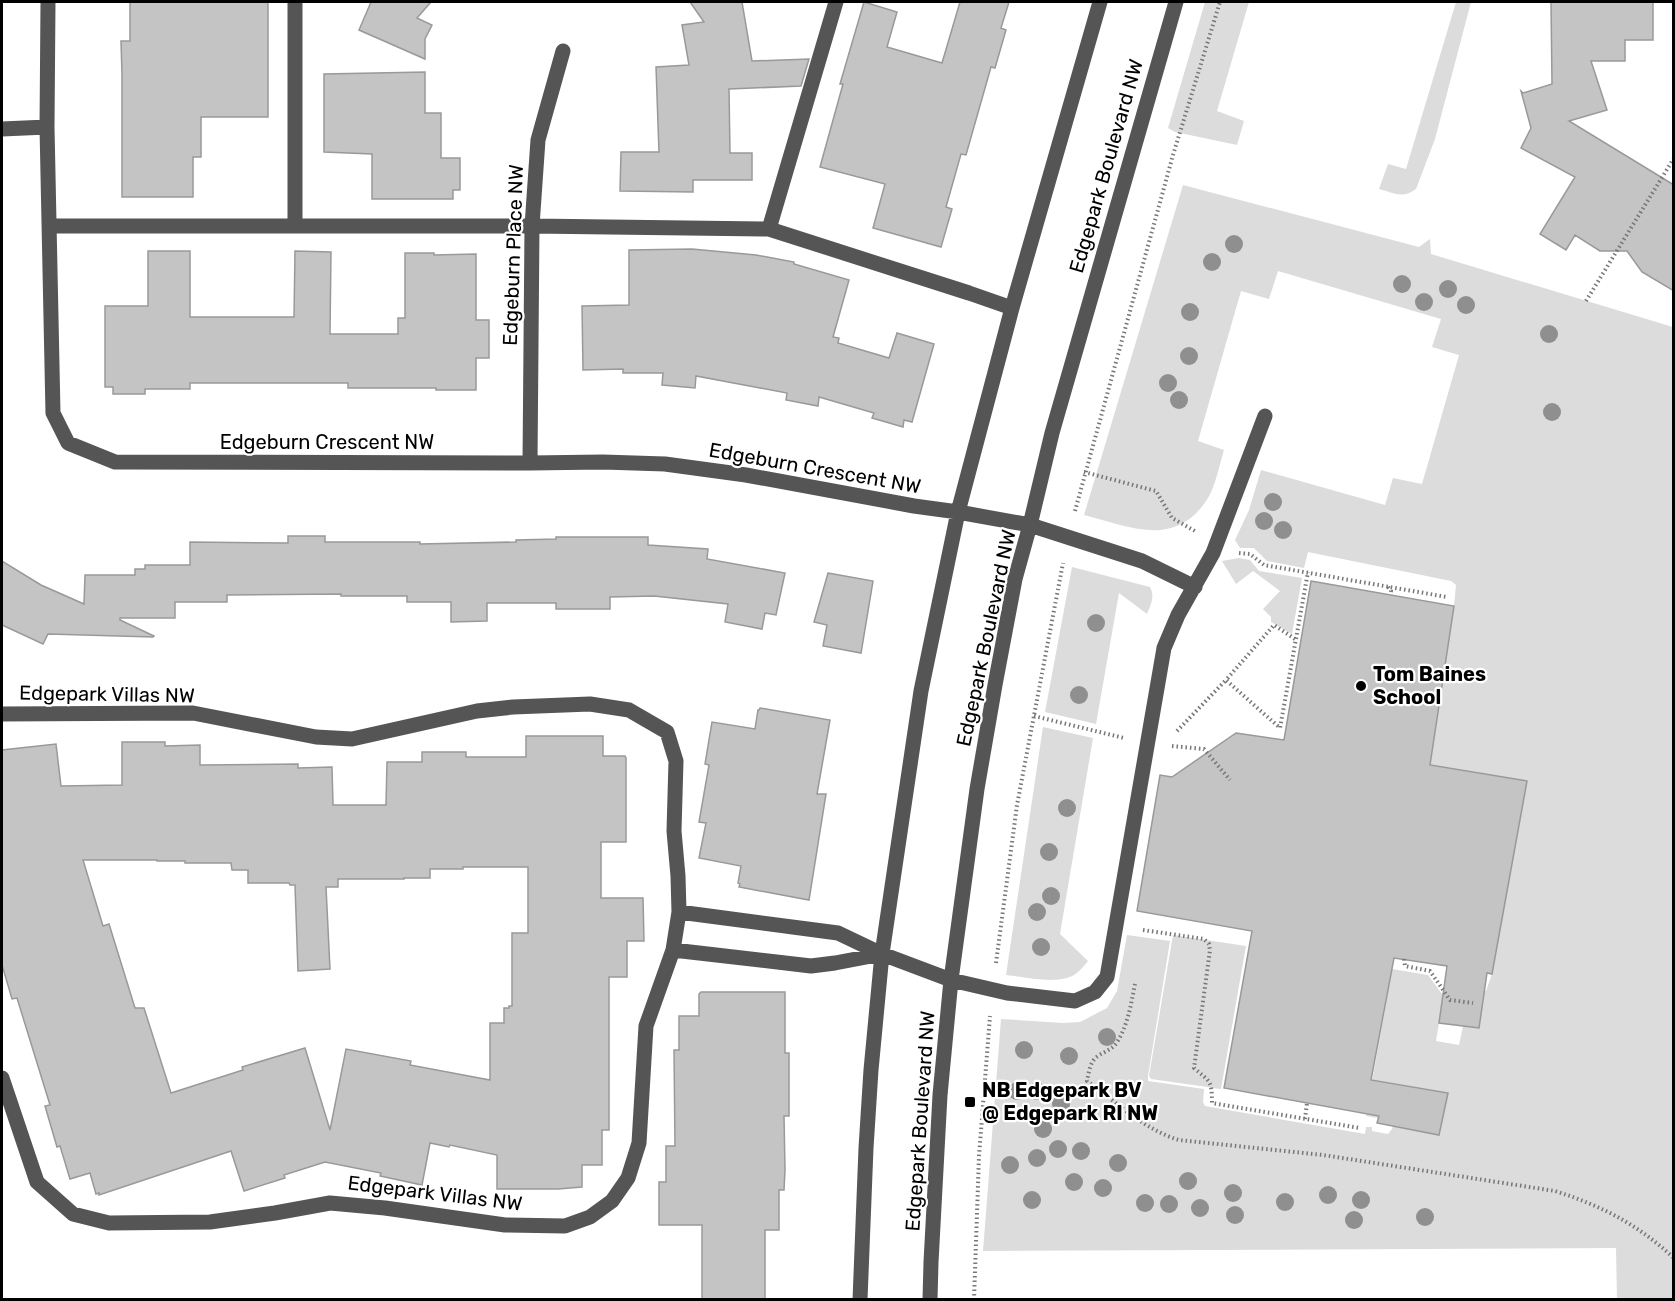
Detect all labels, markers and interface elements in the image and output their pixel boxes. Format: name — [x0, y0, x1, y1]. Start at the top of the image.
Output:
street label: Edgepark Boulevard NW — [1064, 56, 1148, 276]
street label: Edgeburn Place NW — [498, 164, 528, 346]
street label: Edgeburn Crescent NW — [220, 430, 434, 454]
street label: Edgeburn Crescent NW — [707, 438, 923, 498]
street label: Edgepark Boulevard NW — [951, 527, 1021, 749]
place label: Tom Baines School — [1373, 662, 1486, 709]
marker: Tom Baines School — [1354, 679, 1368, 693]
street label: Edgepark Villas NW — [19, 680, 195, 708]
street label: Edgepark Boulevard NW — [900, 1010, 940, 1232]
place label: NB Edgepark BV @ Edgepark RI NW — [982, 1078, 1158, 1125]
marker: NB Edgepark BV @ Edgepark RI NW — [963, 1095, 977, 1109]
street label: Edgepark Villas NW — [346, 1170, 524, 1216]

